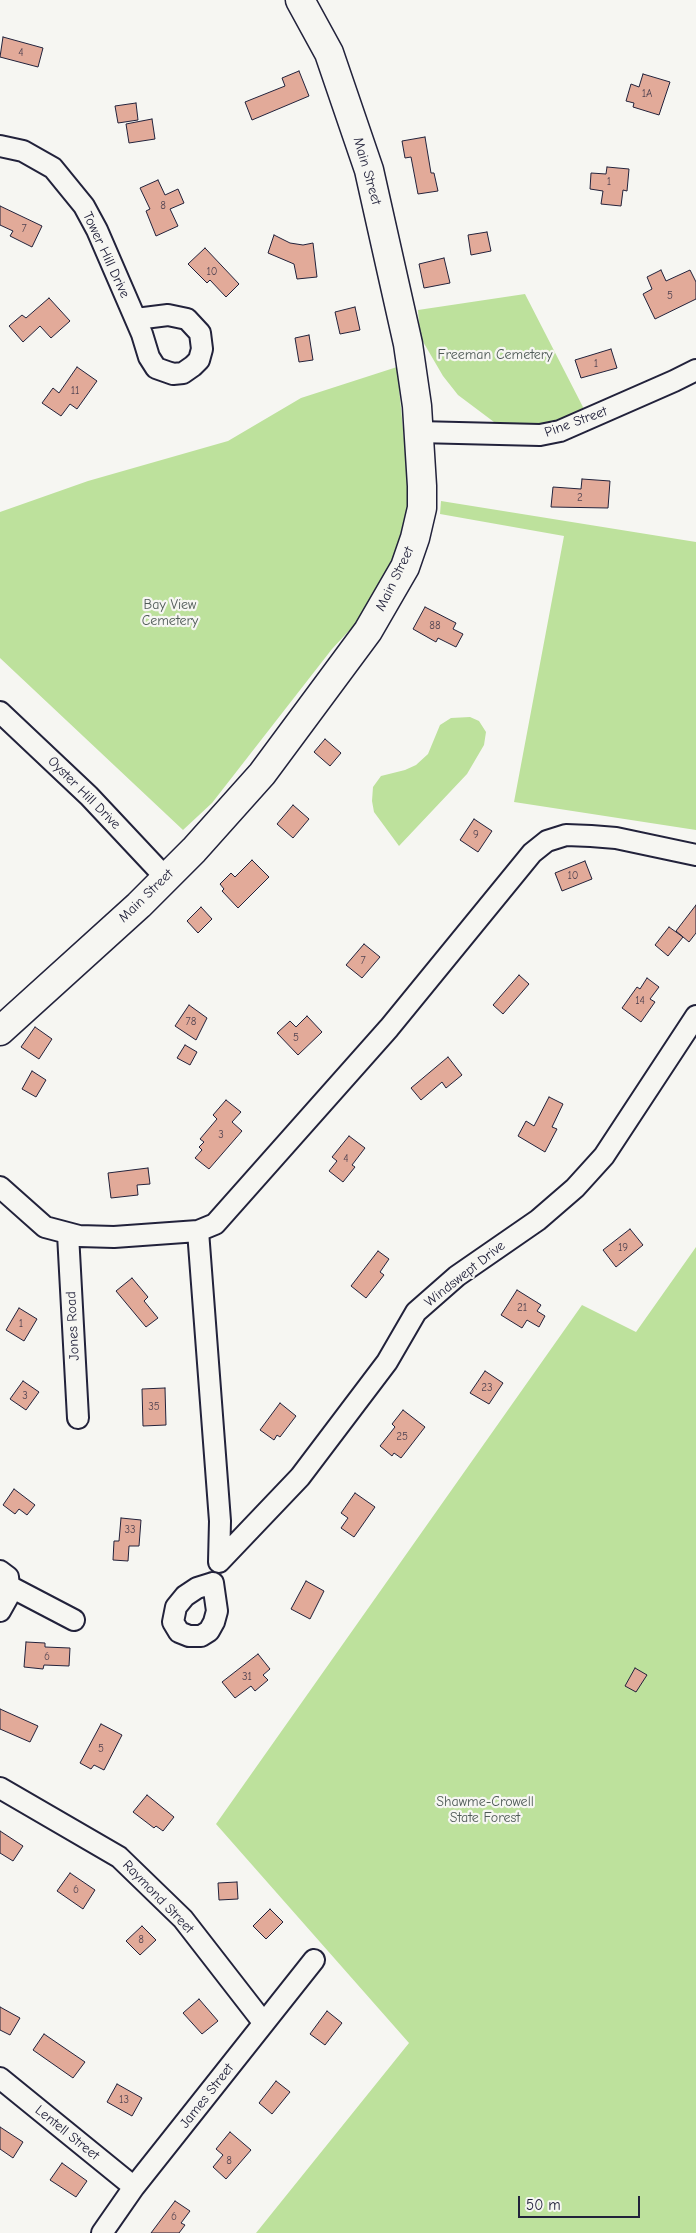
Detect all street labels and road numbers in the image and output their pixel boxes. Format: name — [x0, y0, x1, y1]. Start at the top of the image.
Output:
street label: Main Street — [349, 135, 385, 207]
street label: Tower Hill Drive — [79, 209, 133, 301]
street label: Pine Street — [542, 403, 610, 441]
street label: Main Street — [372, 544, 418, 614]
street label: Oyster Hill Drive — [44, 753, 124, 833]
street label: Main Street — [115, 866, 177, 926]
street label: Windswept Drive — [421, 1237, 509, 1311]
street label: Jones Road — [63, 1291, 83, 1361]
street label: Raymond Street — [119, 1857, 197, 1937]
street label: James Street — [176, 2060, 238, 2132]
street label: Lentell Street — [31, 2102, 103, 2164]

